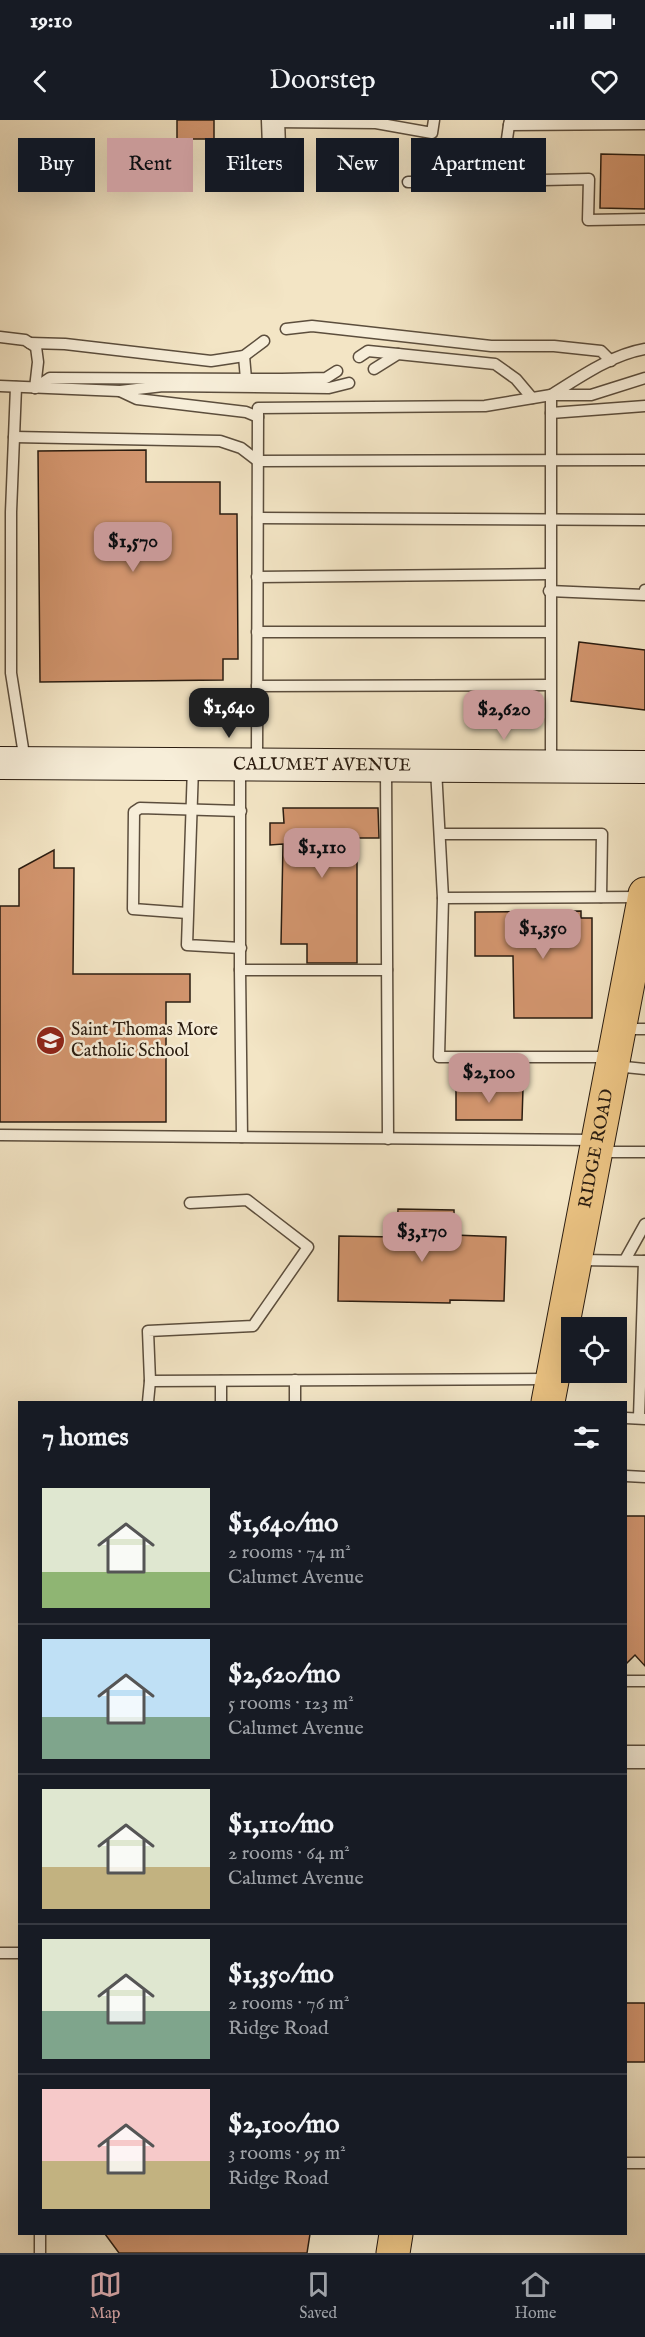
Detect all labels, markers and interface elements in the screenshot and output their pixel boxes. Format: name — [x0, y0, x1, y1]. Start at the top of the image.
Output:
text: 19:10 — [30, 7, 73, 35]
text: Doorstep — [269, 64, 376, 98]
icon: back — [24, 65, 57, 98]
icon: heart — [588, 65, 621, 98]
chip: Buy — [18, 138, 95, 192]
chip: Rent — [107, 138, 193, 192]
chip: Filters — [205, 138, 304, 192]
chip: New — [316, 138, 399, 192]
chip: Apartment — [411, 138, 546, 192]
pin: $1,570 — [84, 522, 182, 573]
text: $1,570 — [108, 529, 158, 554]
pin: $1,640 — [180, 688, 278, 739]
pin: $2,620 — [455, 690, 553, 741]
text: $1,640 — [203, 695, 255, 720]
text: $2,620 — [477, 697, 531, 722]
street label: CALUMET AVENUE — [233, 753, 411, 777]
pin: $1,110 — [273, 828, 371, 879]
text: $1,110 — [298, 835, 346, 860]
pin: $1,350 — [494, 909, 592, 960]
text: $1,350 — [519, 916, 567, 941]
place label: Saint Thomas More Catholic School — [71, 1019, 218, 1063]
school or university icon: Saint Thomas More Catholic School — [34, 1024, 66, 1056]
pin: $2,100 — [440, 1053, 538, 1104]
text: $2,100 — [463, 1060, 515, 1085]
street label: RIDGE ROAD — [574, 1087, 619, 1210]
pin: $3,170 — [373, 1212, 471, 1263]
text: $3,170 — [397, 1219, 447, 1244]
map controls — [561, 1317, 627, 1383]
button: locate — [561, 1317, 627, 1383]
text: 7 homes — [42, 1421, 129, 1454]
icon: filters — [570, 1421, 603, 1454]
text: $1,640/mo — [228, 1507, 338, 1540]
icon: home — [90, 1512, 162, 1584]
text: 2 rooms · 74 m² — [228, 1540, 351, 1565]
text: Calumet Avenue — [228, 1565, 364, 1590]
text: $2,620/mo — [228, 1658, 340, 1691]
icon: home — [90, 1663, 162, 1735]
text: 5 rooms · 123 m² — [228, 1691, 354, 1716]
text: Calumet Avenue — [228, 1716, 364, 1741]
text: $1,110/mo — [228, 1808, 334, 1841]
icon: home — [90, 1813, 162, 1885]
text: 2 rooms · 64 m² — [228, 1841, 350, 1866]
text: Calumet Avenue — [228, 1866, 364, 1891]
text: $1,350/mo — [228, 1958, 334, 1991]
icon: home — [90, 1963, 162, 2035]
text: 2 rooms · 76 m² — [228, 1991, 349, 2016]
text: Ridge Road — [228, 2016, 329, 2041]
text: $2,100/mo — [228, 2108, 339, 2141]
icon: home — [90, 2113, 162, 2185]
text: 3 rooms · 95 m² — [228, 2141, 346, 2166]
text: Ridge Road — [228, 2166, 329, 2191]
tab: Map — [89, 2268, 122, 2324]
tab: Saved — [299, 2268, 337, 2324]
tab: Home — [515, 2268, 556, 2324]

